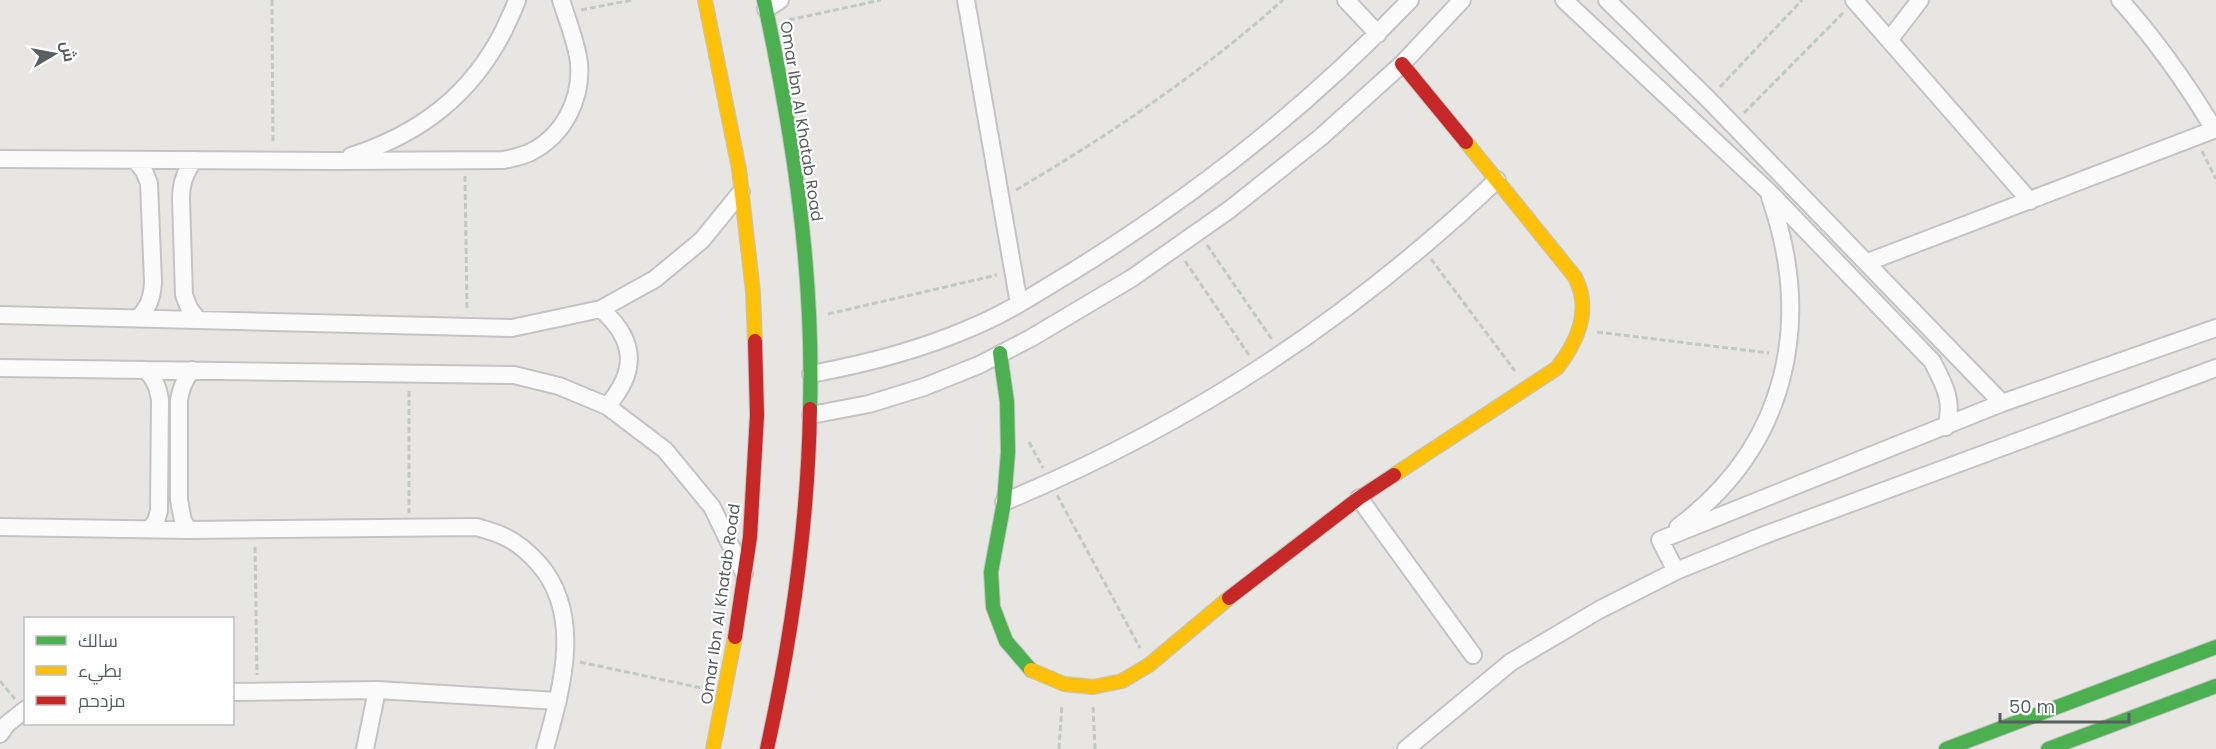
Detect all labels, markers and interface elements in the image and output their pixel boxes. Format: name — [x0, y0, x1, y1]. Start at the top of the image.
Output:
street label: Omar Ibn Al Khatab Road — [774, 19, 829, 223]
north arrow — [24, 24, 84, 84]
text: ش — [55, 39, 81, 64]
street label: Omar Ibn Al Khatab Road — [695, 502, 746, 706]
legend — [24, 617, 234, 725]
text: سالك — [78, 628, 118, 653]
text: بطيء — [78, 658, 122, 685]
scale bar — [2000, 686, 2129, 724]
text: مزدحم — [78, 688, 126, 713]
text: 50 m — [2009, 694, 2055, 719]

